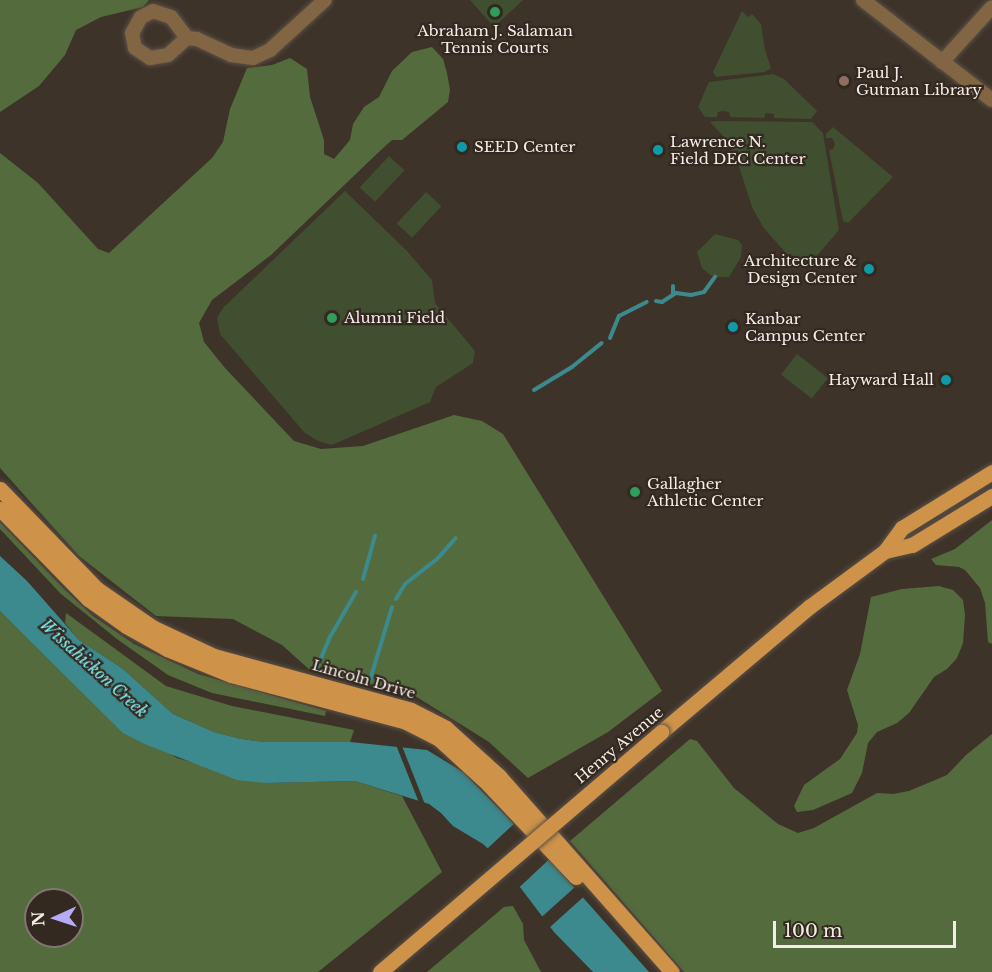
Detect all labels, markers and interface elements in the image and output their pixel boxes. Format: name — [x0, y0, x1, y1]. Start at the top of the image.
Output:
marker: Abraham J. Salaman Tennis Courts — [488, 5, 502, 19]
place label: Abraham J. Salaman Tennis Courts — [417, 21, 573, 56]
place label: Paul J. Gutman Library — [856, 63, 982, 98]
marker: Paul J. Gutman Library — [837, 74, 851, 88]
place label: Lawrence N. Field DEC Center — [670, 132, 806, 167]
place label: SEED Center — [474, 138, 575, 156]
marker: SEED Center — [455, 140, 469, 154]
marker: Lawrence N. Field DEC Center — [651, 143, 665, 157]
place label: Architecture & Design Center — [744, 251, 857, 286]
marker: Architecture & Design Center — [862, 262, 876, 276]
place label: Alumni Field — [344, 309, 445, 327]
place label: Kanbar Campus Center — [745, 309, 865, 344]
marker: Alumni Field — [325, 311, 339, 325]
marker: Kanbar Campus Center — [726, 320, 740, 334]
place label: Hayward Hall — [828, 371, 934, 389]
marker: Hayward Hall — [939, 373, 953, 387]
place label: Gallagher Athletic Center — [647, 474, 763, 509]
marker: Gallagher Athletic Center — [628, 485, 642, 499]
water label: Wissahickon Creek — [36, 615, 152, 721]
street label: Lincoln Drive — [310, 656, 418, 702]
street label: Henry Avenue — [571, 703, 667, 787]
north arrow — [24, 888, 84, 948]
scale bar — [776, 909, 959, 947]
text: N — [28, 911, 48, 927]
text: 100 m — [784, 920, 842, 942]

